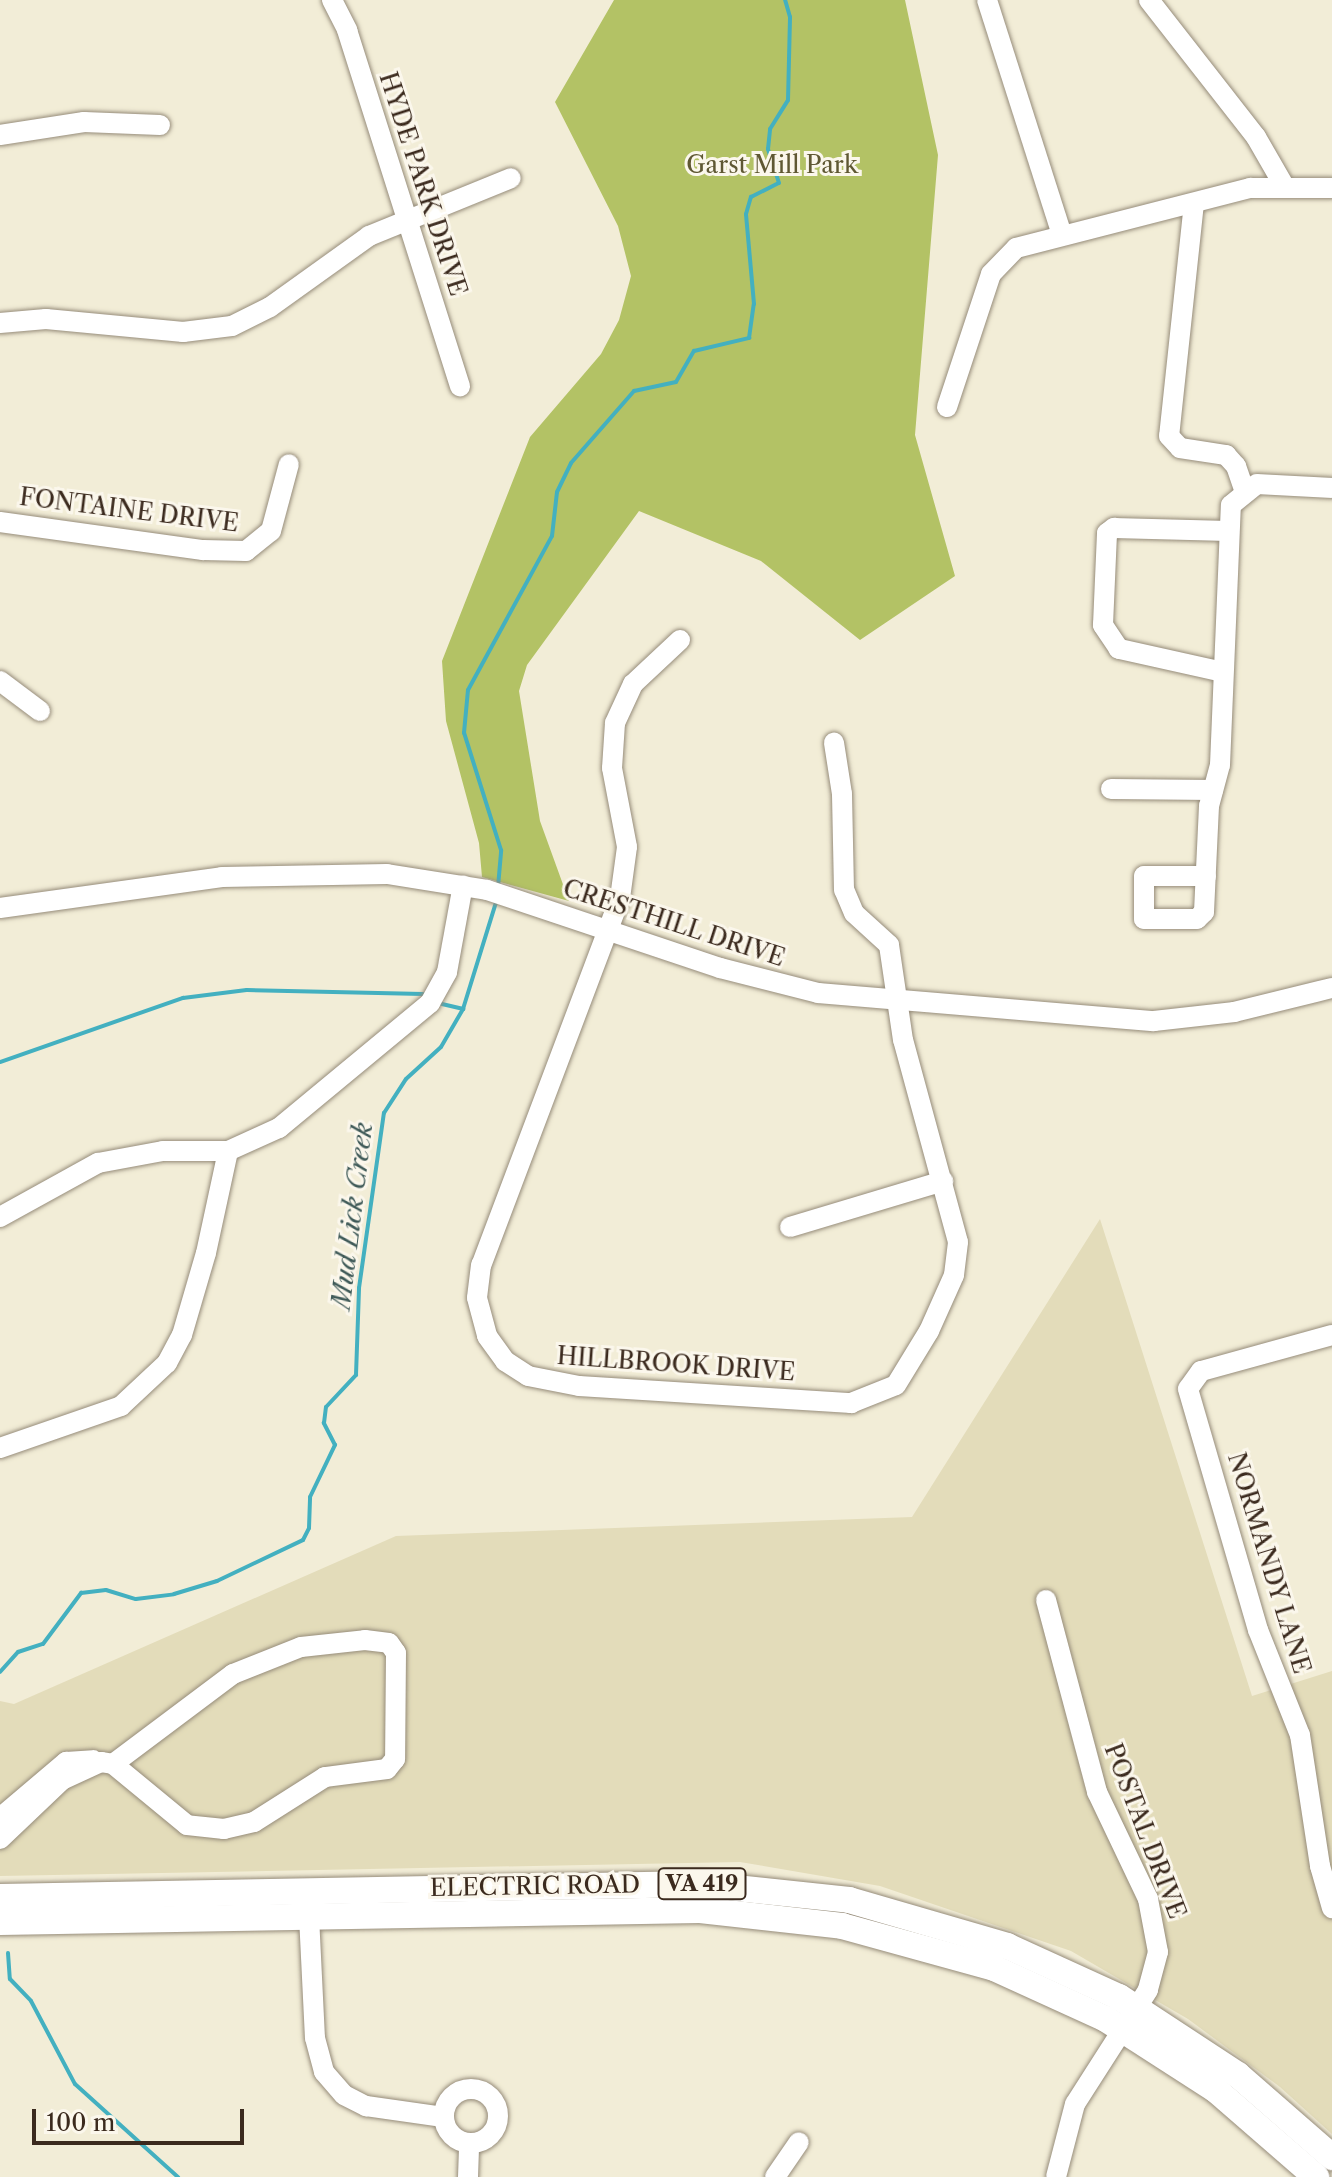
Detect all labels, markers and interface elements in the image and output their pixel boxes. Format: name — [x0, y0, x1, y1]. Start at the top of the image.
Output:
street label: HYDE PARK DRIVE — [373, 68, 473, 300]
park label: Garst Mill Park — [686, 151, 858, 179]
street label: FONTAINE DRIVE — [18, 482, 240, 538]
street label: CRESTHILL DRIVE — [559, 873, 789, 973]
water label: Mud Lick Creek — [326, 1121, 380, 1311]
street label: HILLBROOK DRIVE — [556, 1341, 796, 1387]
street label: NORMANDY LANE — [1222, 1449, 1316, 1677]
street label: POSTAL DRIVE — [1098, 1739, 1192, 1923]
road number: VA 419 — [656, 1866, 748, 1902]
street label: ELECTRIC ROAD — [430, 1870, 640, 1902]
scale bar — [36, 2093, 248, 2143]
text: 100 m — [46, 2108, 115, 2137]

